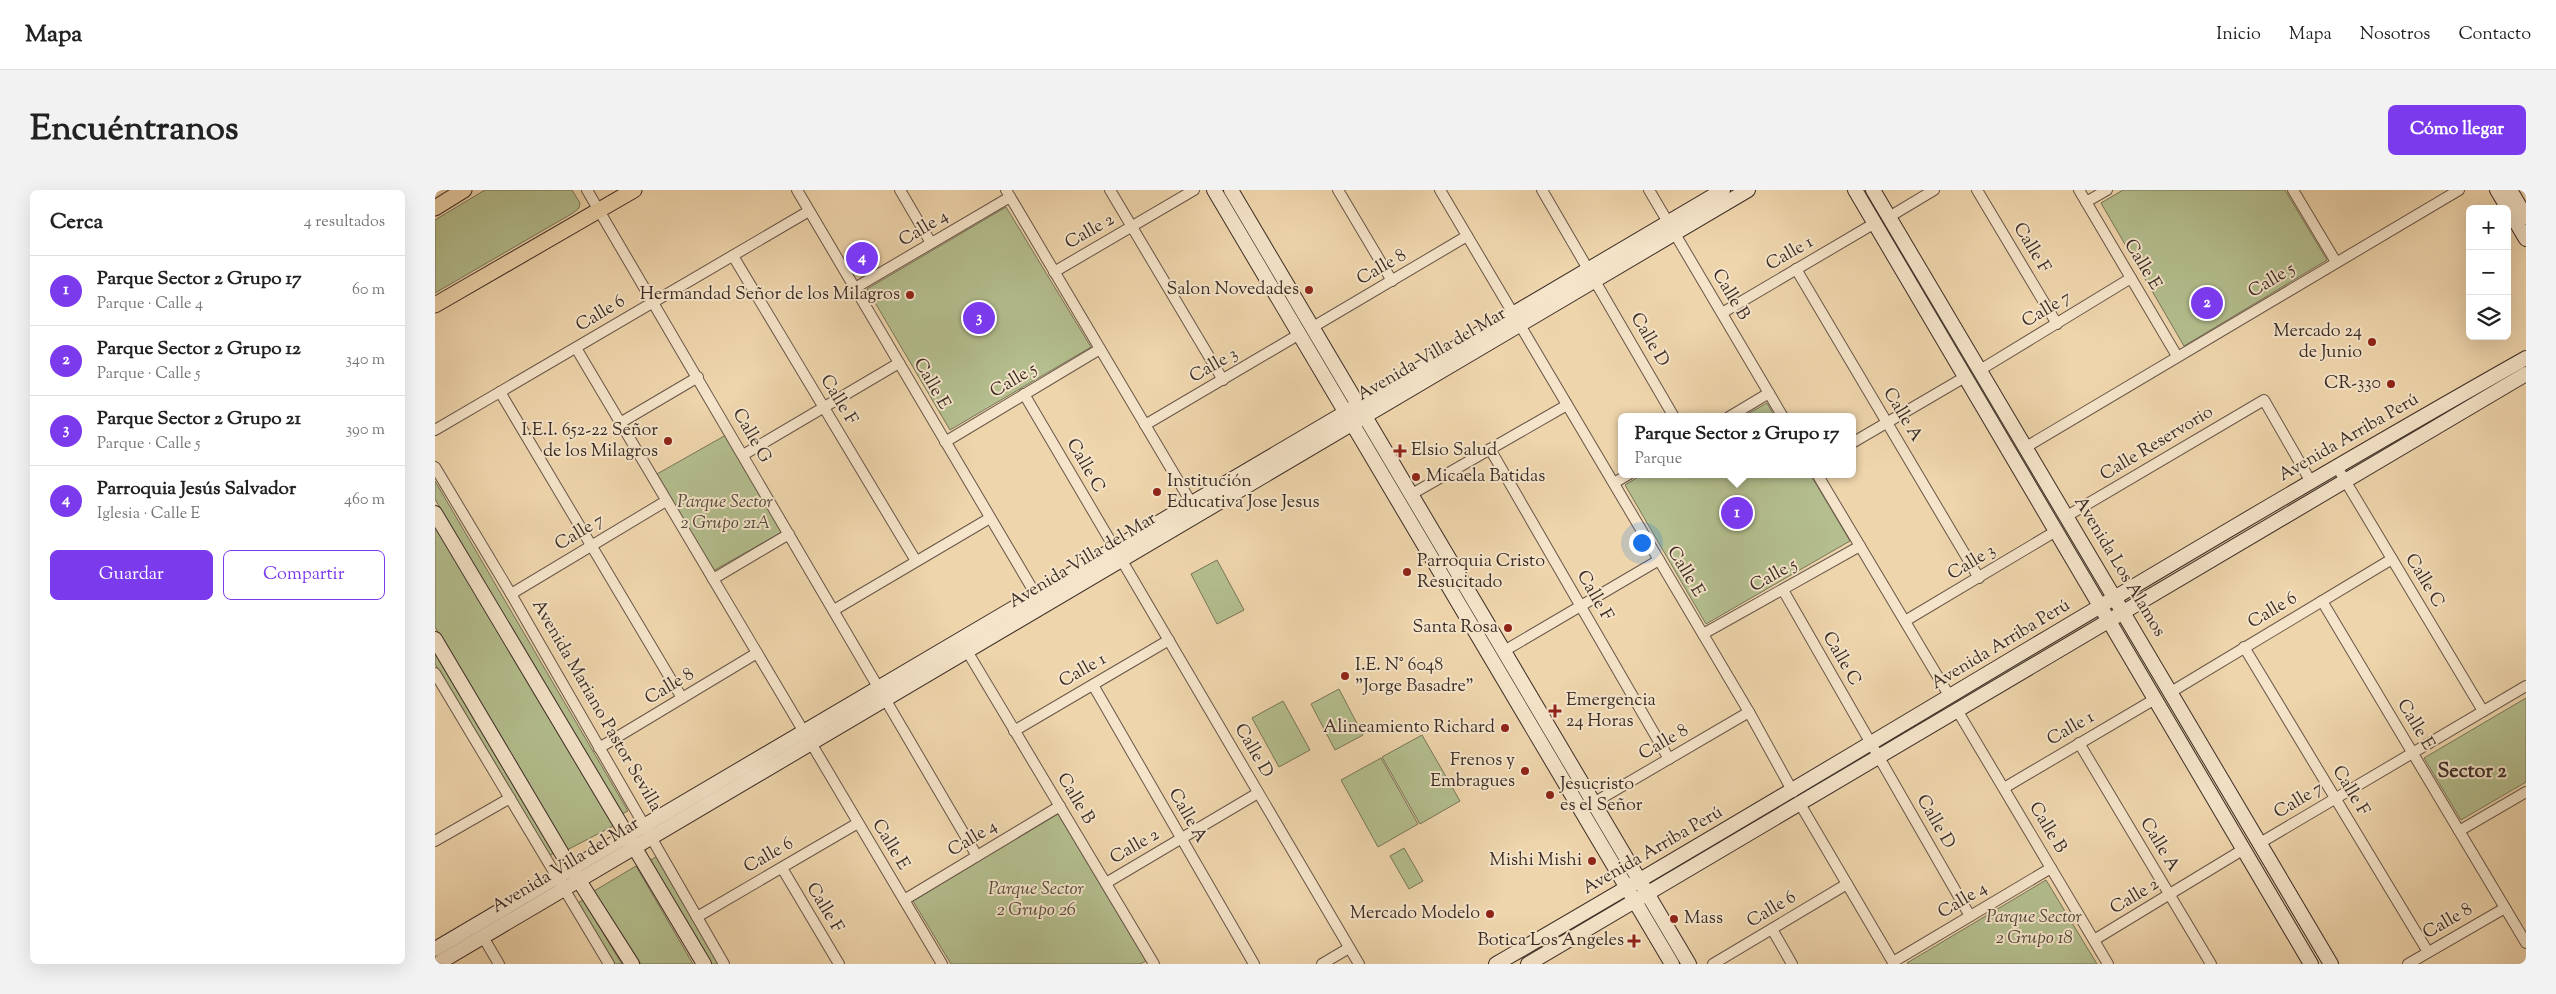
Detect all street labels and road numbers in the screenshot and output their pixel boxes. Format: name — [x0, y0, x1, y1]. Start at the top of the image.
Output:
street label: Calle 4 — [894, 204, 954, 254]
street label: Calle 2 — [1061, 207, 1120, 257]
street label: Calle F — [2006, 218, 2056, 278]
street label: Calle 1 — [1762, 230, 1818, 278]
street label: Calle E — [2117, 235, 2168, 296]
street label: Calle 8 — [1352, 243, 1412, 293]
street label: Calle 5 — [2244, 257, 2300, 305]
street label: Calle B — [1704, 264, 1756, 326]
street label: Calle 7 — [2017, 285, 2077, 335]
street label: Calle 6 — [571, 289, 631, 339]
street label: Avenida Villa del Mar — [1353, 302, 1512, 408]
street label: Calle D — [1623, 308, 1675, 372]
street label: Calle 3 — [1185, 342, 1243, 390]
street label: Calle E — [906, 353, 956, 415]
street label: Calle 5 — [986, 357, 1042, 405]
street label: Calle F — [813, 370, 863, 430]
street label: Calle A — [1876, 383, 1929, 447]
street label: Avenida Arriba Perú — [2274, 387, 2424, 489]
street label: Calle Reservorio — [2095, 400, 2219, 488]
street label: Calle G — [725, 404, 777, 468]
street label: Calle C — [1059, 434, 1111, 498]
street label: Avenida Los Alamos — [2067, 492, 2171, 642]
street label: Avenida Villa del Mar — [1004, 506, 1162, 615]
street label: Calle 7 — [550, 508, 610, 558]
street label: Calle 3 — [1943, 538, 2001, 588]
street label: Calle E — [1660, 542, 1711, 603]
street label: Calle C — [2398, 549, 2450, 613]
street label: Calle 5 — [1745, 552, 1803, 600]
street label: Calle F — [1569, 566, 1619, 626]
street label: Calle 6 — [2243, 586, 2303, 636]
street label: Avenida Arriba Perú — [1926, 593, 2076, 697]
street label: Avenida Mariano Pastor Sevilla — [524, 595, 668, 817]
street label: Calle C — [1815, 627, 1867, 691]
street label: Calle 1 — [1055, 647, 1111, 695]
street label: Calle 8 — [640, 662, 700, 712]
street label: Calle E — [2390, 695, 2441, 756]
street label: Calle 1 — [2043, 705, 2099, 753]
street label: Calle 8 — [1634, 718, 1694, 768]
street label: Calle D — [1227, 719, 1279, 783]
street label: Calle F — [2325, 761, 2375, 821]
street label: Calle B — [1049, 768, 1101, 830]
street label: Calle 7 — [2269, 776, 2329, 826]
street label: Calle A — [1161, 784, 1213, 848]
street label: Calle D — [1909, 790, 1961, 854]
street label: Calle B — [2021, 797, 2073, 859]
street label: Avenida Arriba Perú — [1578, 800, 1728, 902]
street label: Avenida Villa del Mar — [487, 811, 645, 920]
street label: Calle A — [2133, 813, 2186, 877]
street label: Calle 4 — [943, 814, 1003, 864]
street label: Calle E — [865, 815, 916, 876]
street label: Calle 2 — [1106, 822, 1165, 872]
street label: Calle 6 — [739, 831, 799, 881]
street label: Calle 2 — [2106, 872, 2165, 922]
street label: Calle 4 — [1933, 876, 1993, 926]
street label: Calle F — [799, 878, 849, 938]
street label: Calle 6 — [1742, 885, 1802, 935]
street label: Calle 8 — [2418, 897, 2478, 947]

